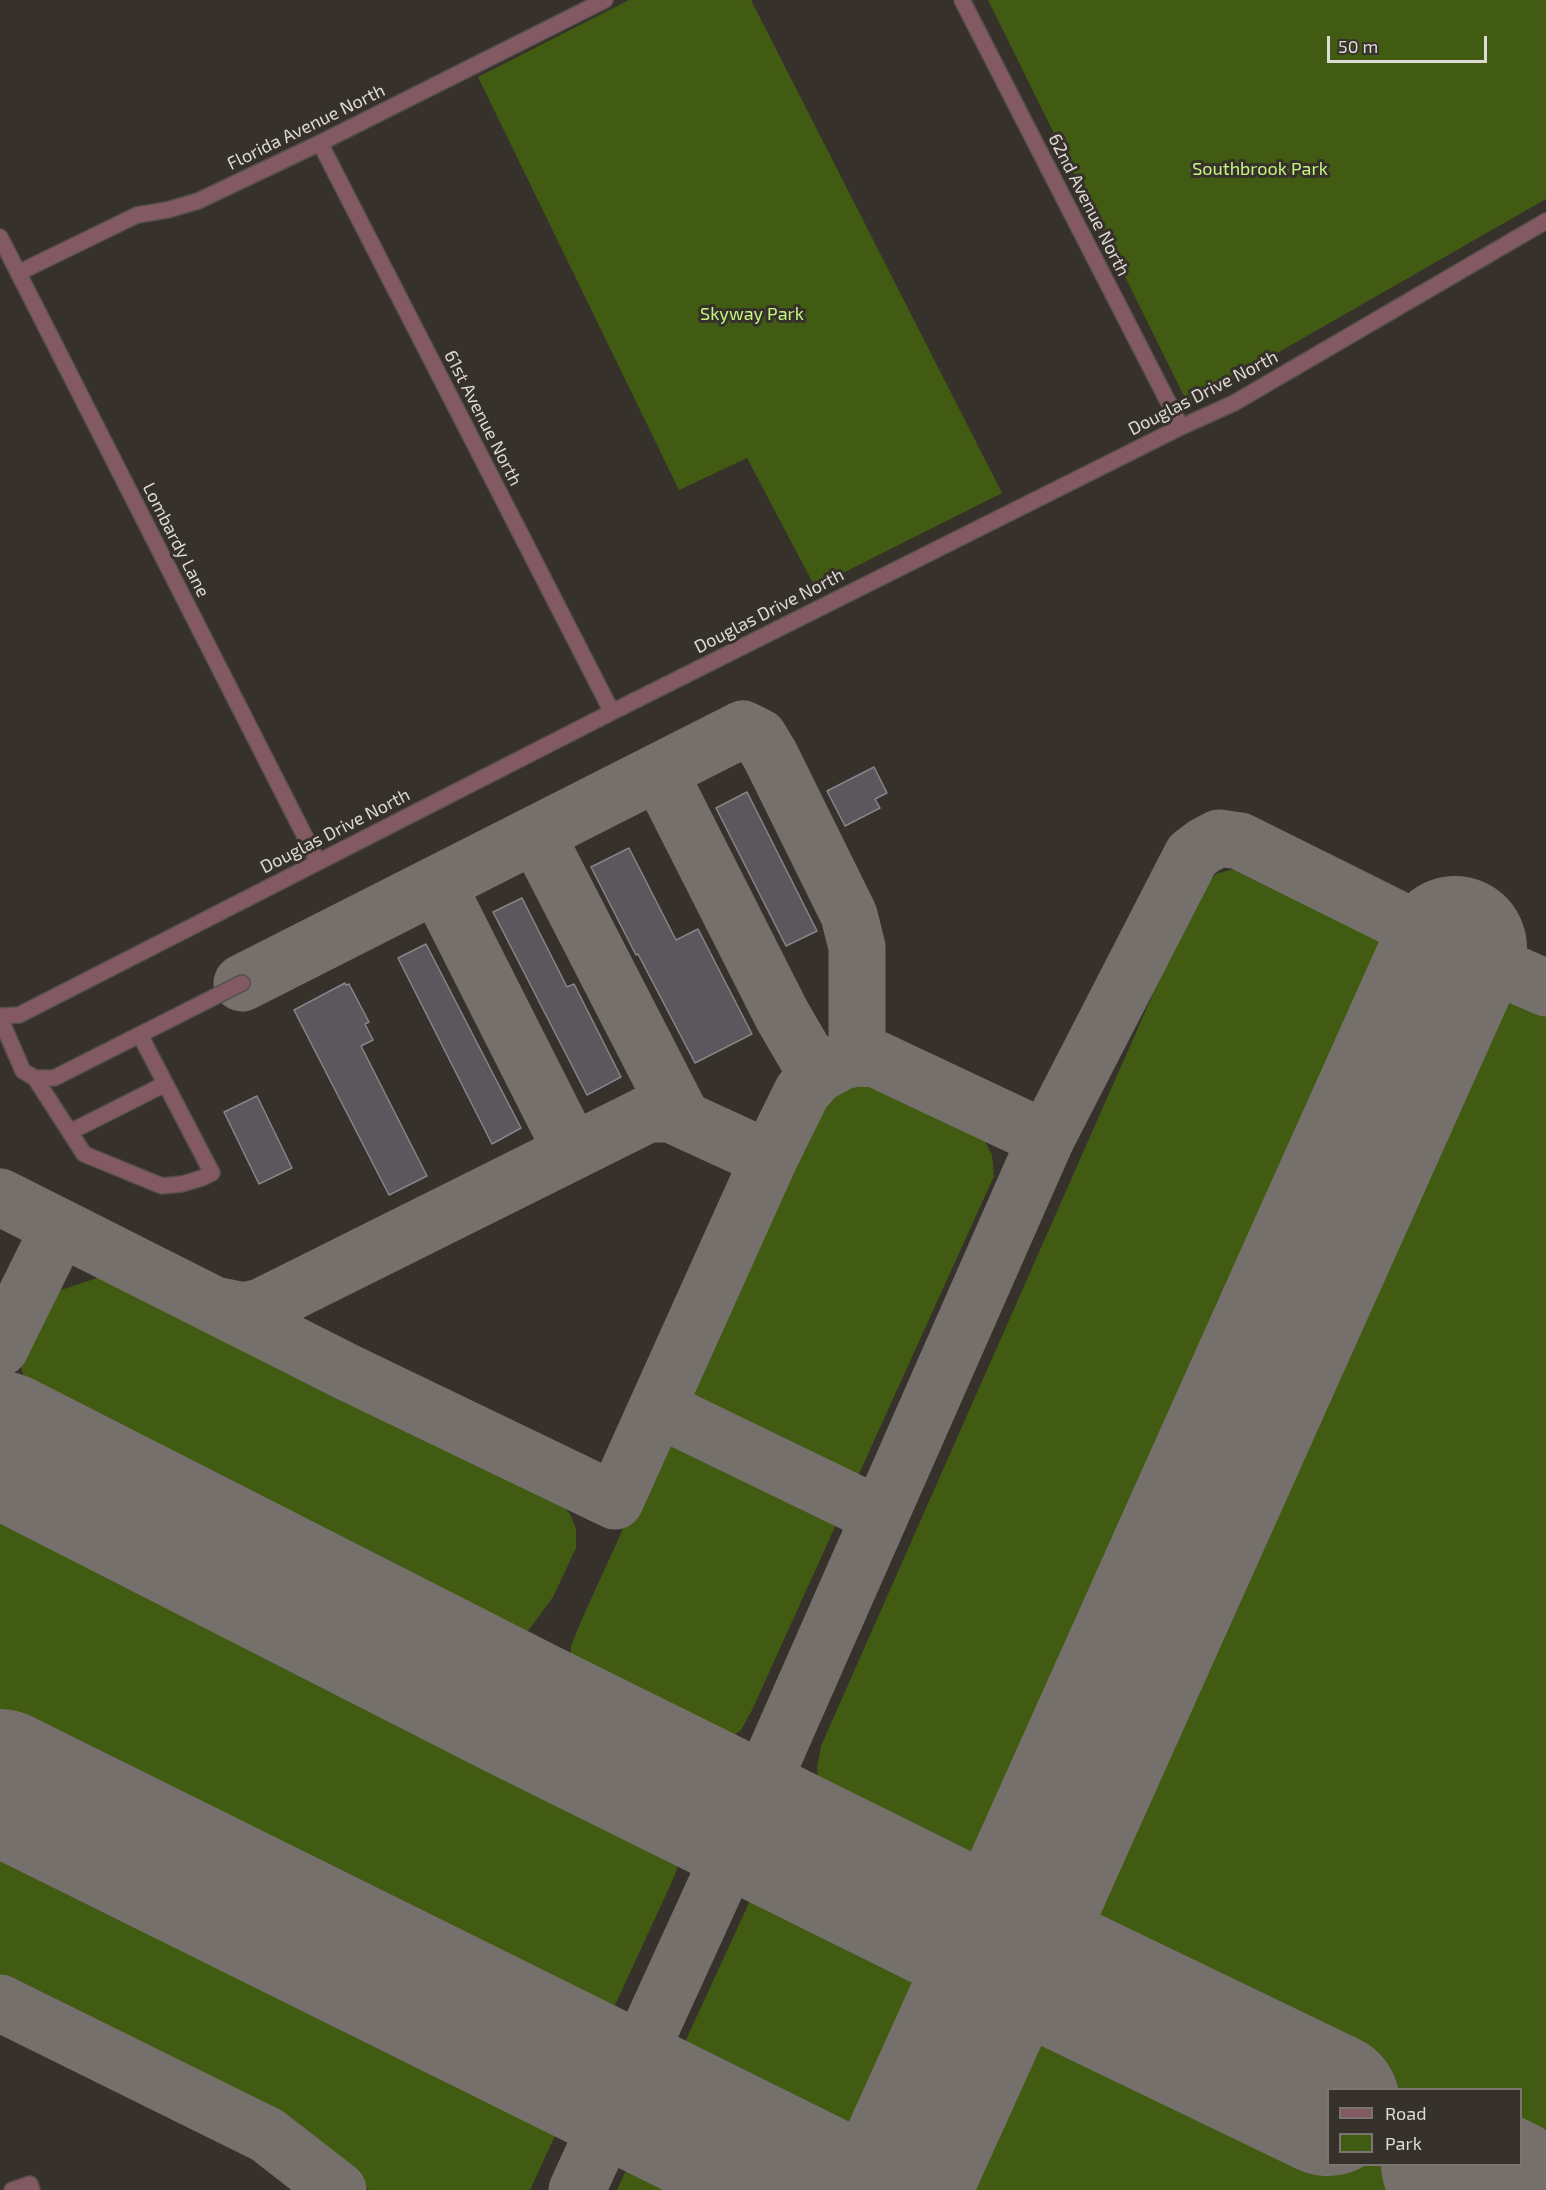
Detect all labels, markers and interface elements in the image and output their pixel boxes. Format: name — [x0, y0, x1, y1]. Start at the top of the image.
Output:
scale bar — [1330, 24, 1490, 62]
text: 50 m — [1338, 35, 1378, 57]
street label: Florida Avenue North — [224, 79, 388, 175]
street label: 62nd Avenue North — [1044, 130, 1134, 280]
park label: Southbrook Park — [1192, 158, 1328, 180]
park label: Skyway Park — [700, 303, 804, 325]
street label: Douglas Drive North — [1125, 346, 1281, 440]
street label: 61st Avenue North — [439, 347, 527, 489]
street label: Lombardy Lane — [138, 479, 214, 601]
street label: Douglas Drive North — [691, 564, 847, 658]
street label: Douglas Drive North — [257, 784, 413, 878]
legend — [1327, 2088, 1522, 2166]
text: Road — [1385, 2102, 1426, 2124]
text: Park — [1385, 2132, 1422, 2154]

